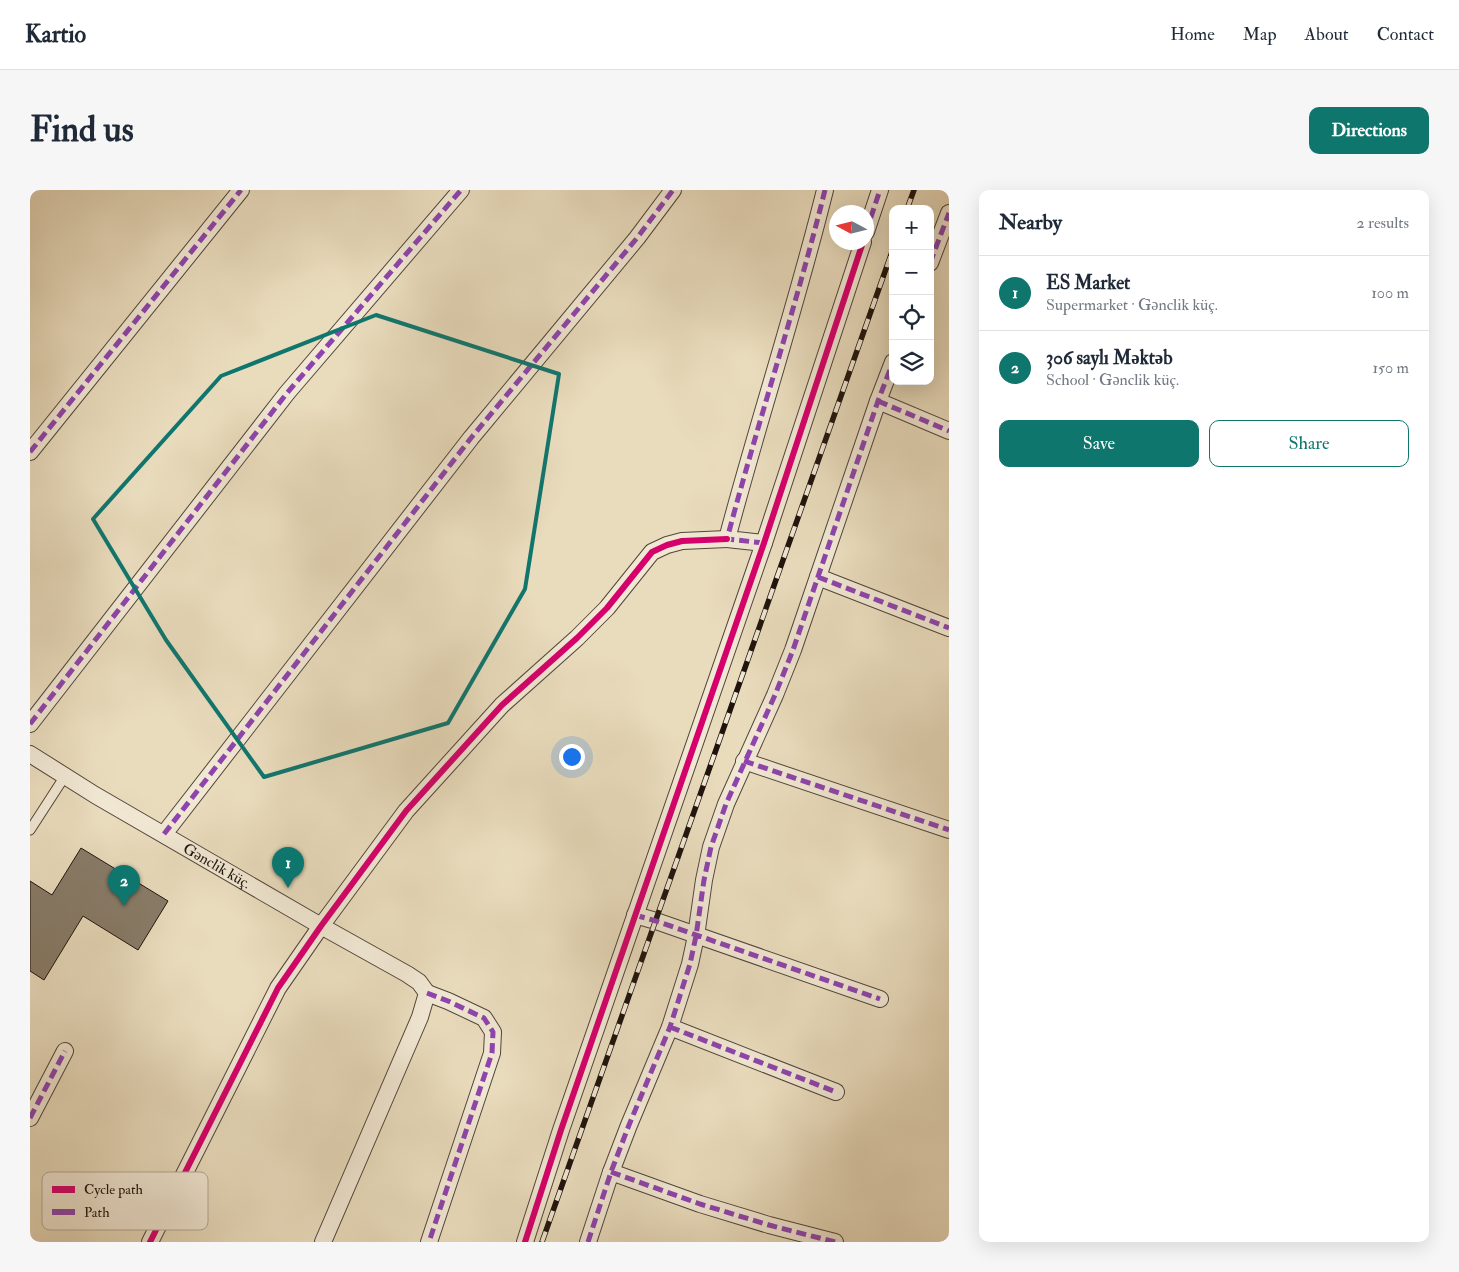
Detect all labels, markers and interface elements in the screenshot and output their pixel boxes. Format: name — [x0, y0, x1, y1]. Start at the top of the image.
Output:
text: Kartio — [25, 19, 86, 50]
text: Home — [1170, 23, 1215, 46]
text: Map — [1243, 23, 1277, 46]
text: About — [1305, 23, 1349, 46]
text: Contact — [1377, 23, 1434, 46]
button: Directions — [1309, 107, 1429, 154]
text: Find us — [30, 108, 134, 152]
north arrow — [829, 205, 874, 250]
map controls — [889, 205, 934, 385]
button: + — [889, 205, 934, 250]
text: Nearby — [999, 209, 1062, 236]
text: 2 results — [1356, 213, 1409, 233]
button: − — [889, 250, 934, 295]
text: ES Market — [1046, 271, 1130, 295]
text: 1 — [1012, 283, 1018, 303]
text: 100 m — [1371, 283, 1409, 303]
button: locate — [889, 295, 934, 340]
text: Supermarket · Gənclik küç. — [1046, 295, 1218, 315]
button: layers — [889, 340, 934, 385]
text: 306 saylı Məktəb — [1046, 346, 1173, 370]
text: 2 — [1011, 358, 1019, 378]
text: 150 m — [1372, 358, 1409, 378]
text: School · Gənclik küç. — [1046, 370, 1179, 390]
button: Save — [999, 420, 1199, 467]
button: Share — [1209, 420, 1409, 467]
your location — [559, 744, 585, 770]
street label: Gənclik küç. — [180, 839, 254, 893]
pin: 1 — [272, 847, 304, 888]
pin: 2 — [108, 865, 140, 906]
legend — [42, 1172, 208, 1230]
text: Cycle path — [84, 1181, 144, 1199]
text: Path — [84, 1204, 110, 1221]

